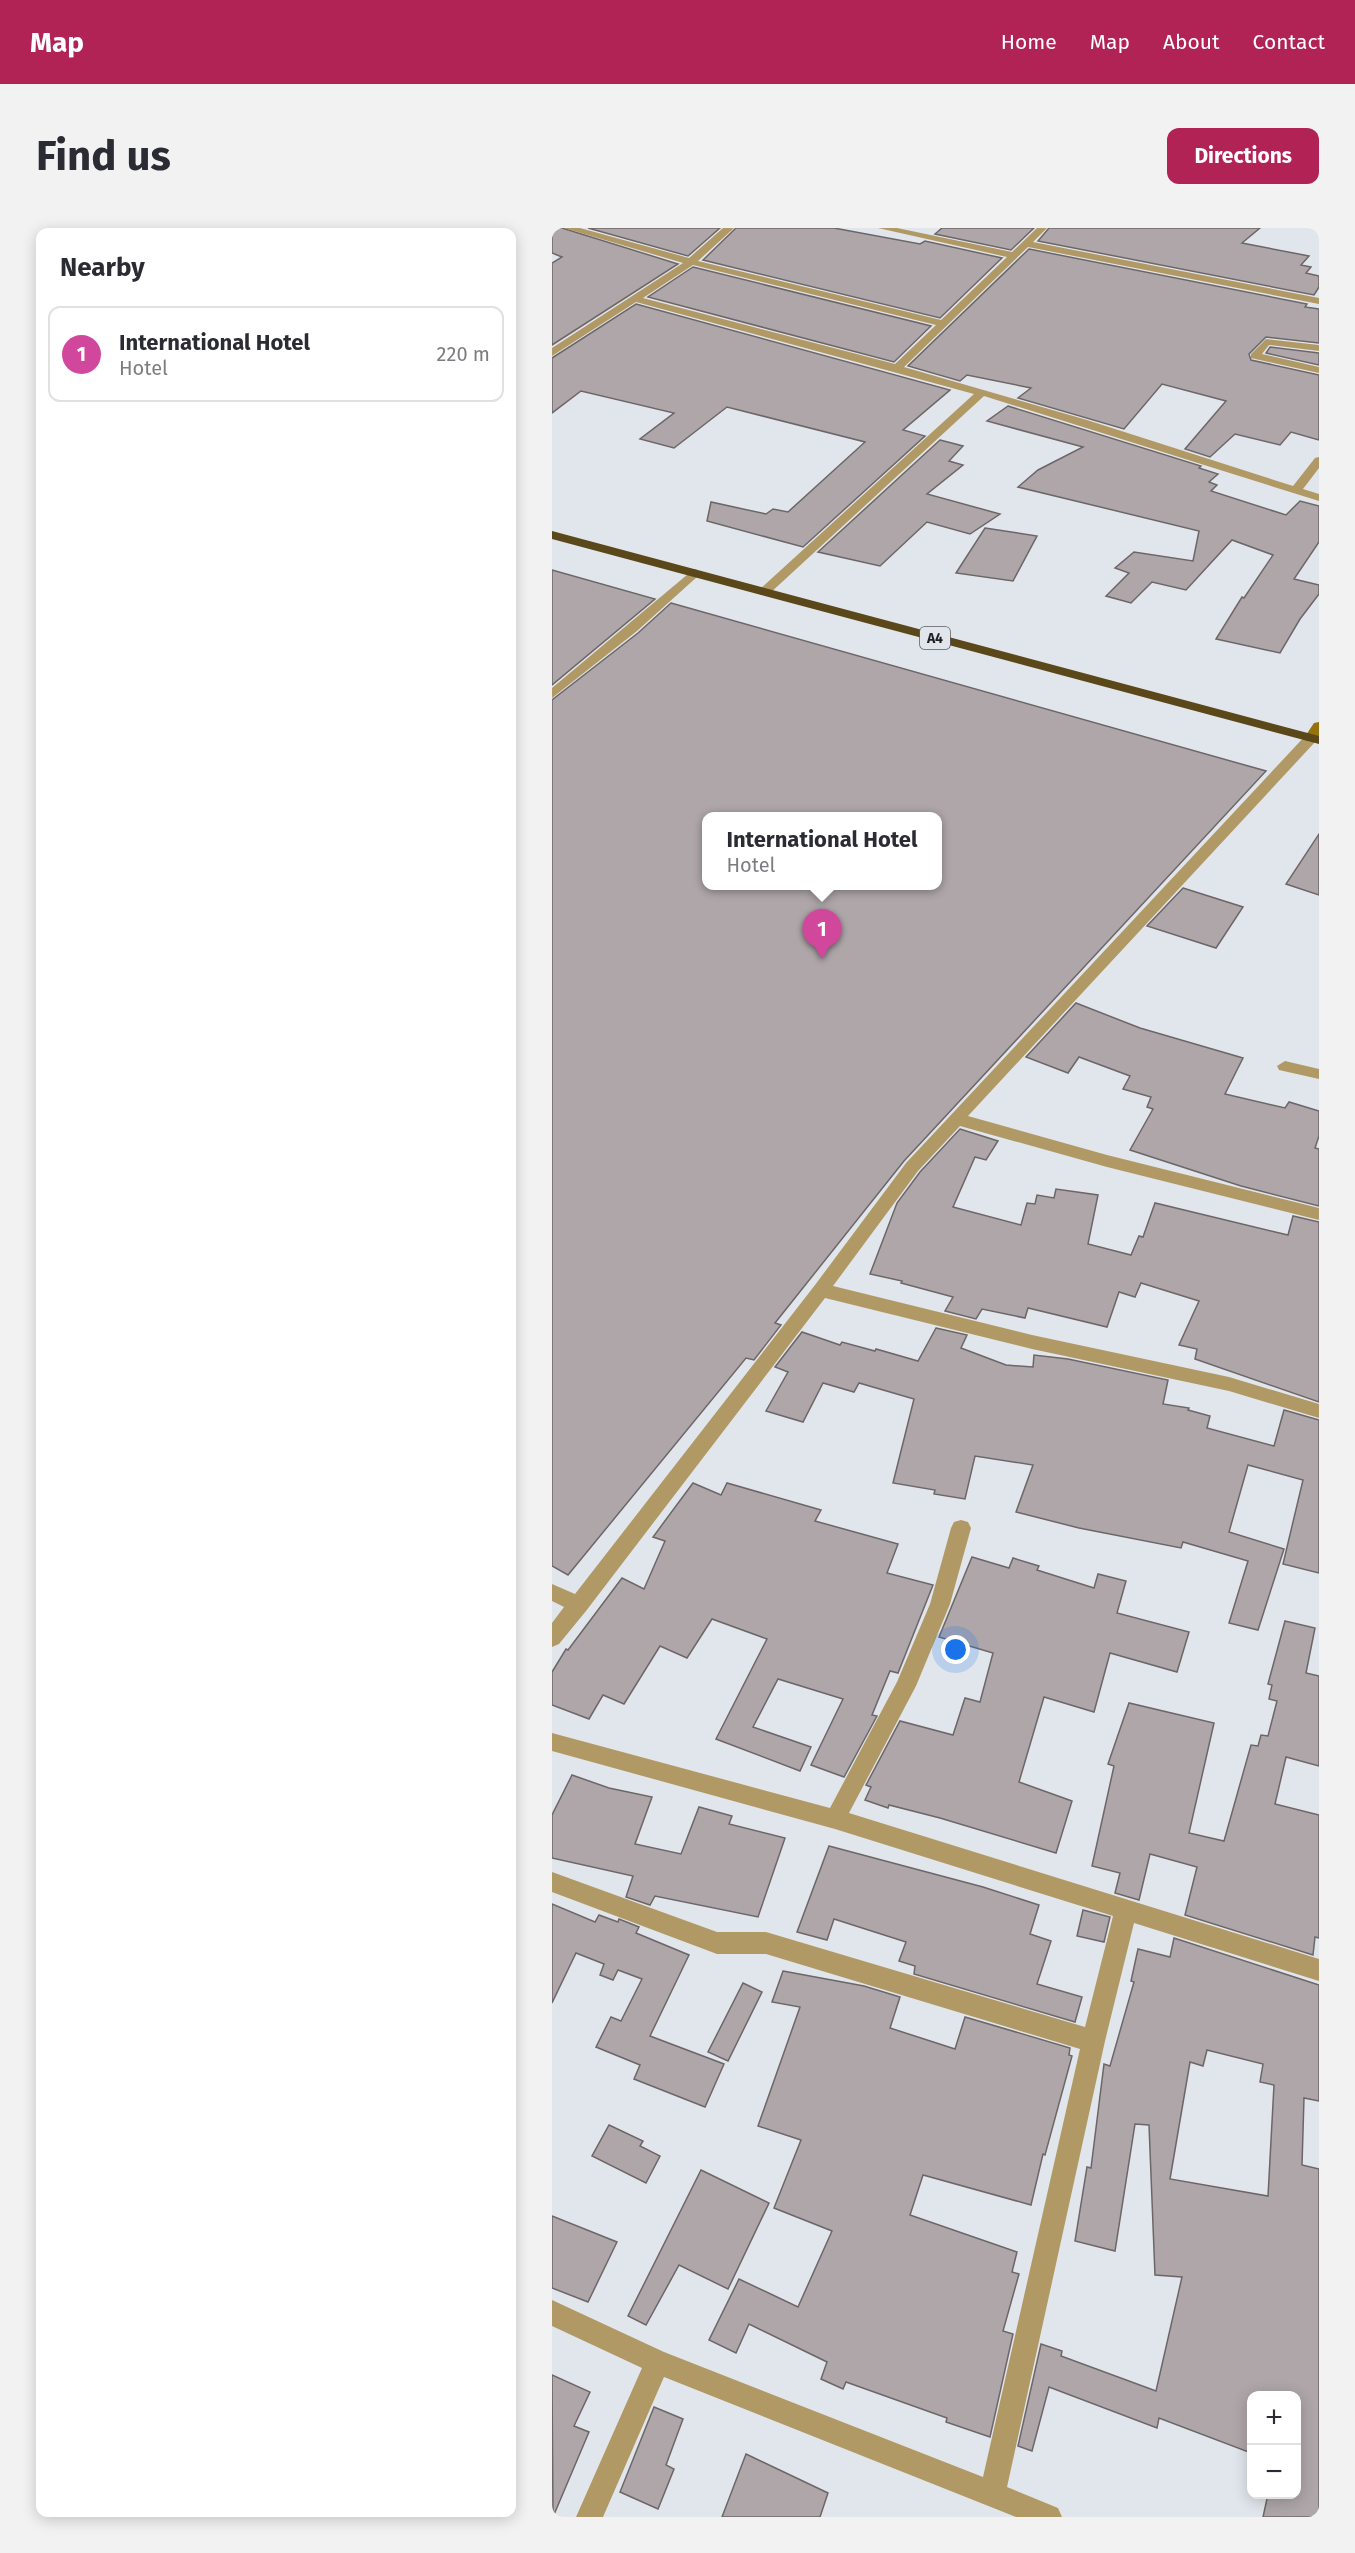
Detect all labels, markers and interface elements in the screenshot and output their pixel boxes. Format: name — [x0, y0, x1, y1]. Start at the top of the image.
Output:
text: Map — [30, 26, 84, 59]
text: Home — [1001, 29, 1057, 55]
text: Map — [1090, 29, 1130, 55]
text: About — [1163, 29, 1220, 55]
text: Contact — [1253, 29, 1325, 55]
button: Directions — [1167, 128, 1319, 184]
text: Find us — [36, 131, 171, 181]
text: Nearby — [60, 252, 145, 283]
text: International Hotel — [119, 329, 310, 356]
text: 1 — [77, 342, 86, 366]
text: 220 m — [437, 342, 490, 366]
text: Hotel — [119, 356, 168, 380]
road number: A4 — [920, 627, 950, 649]
popup — [702, 812, 942, 890]
text: International Hotel — [726, 826, 918, 853]
text: Hotel — [726, 853, 775, 877]
pin: 1 — [802, 910, 842, 959]
your location — [941, 1635, 970, 1664]
map controls — [1247, 2391, 1301, 2499]
button: + — [1247, 2391, 1301, 2445]
button: − — [1247, 2445, 1301, 2499]

